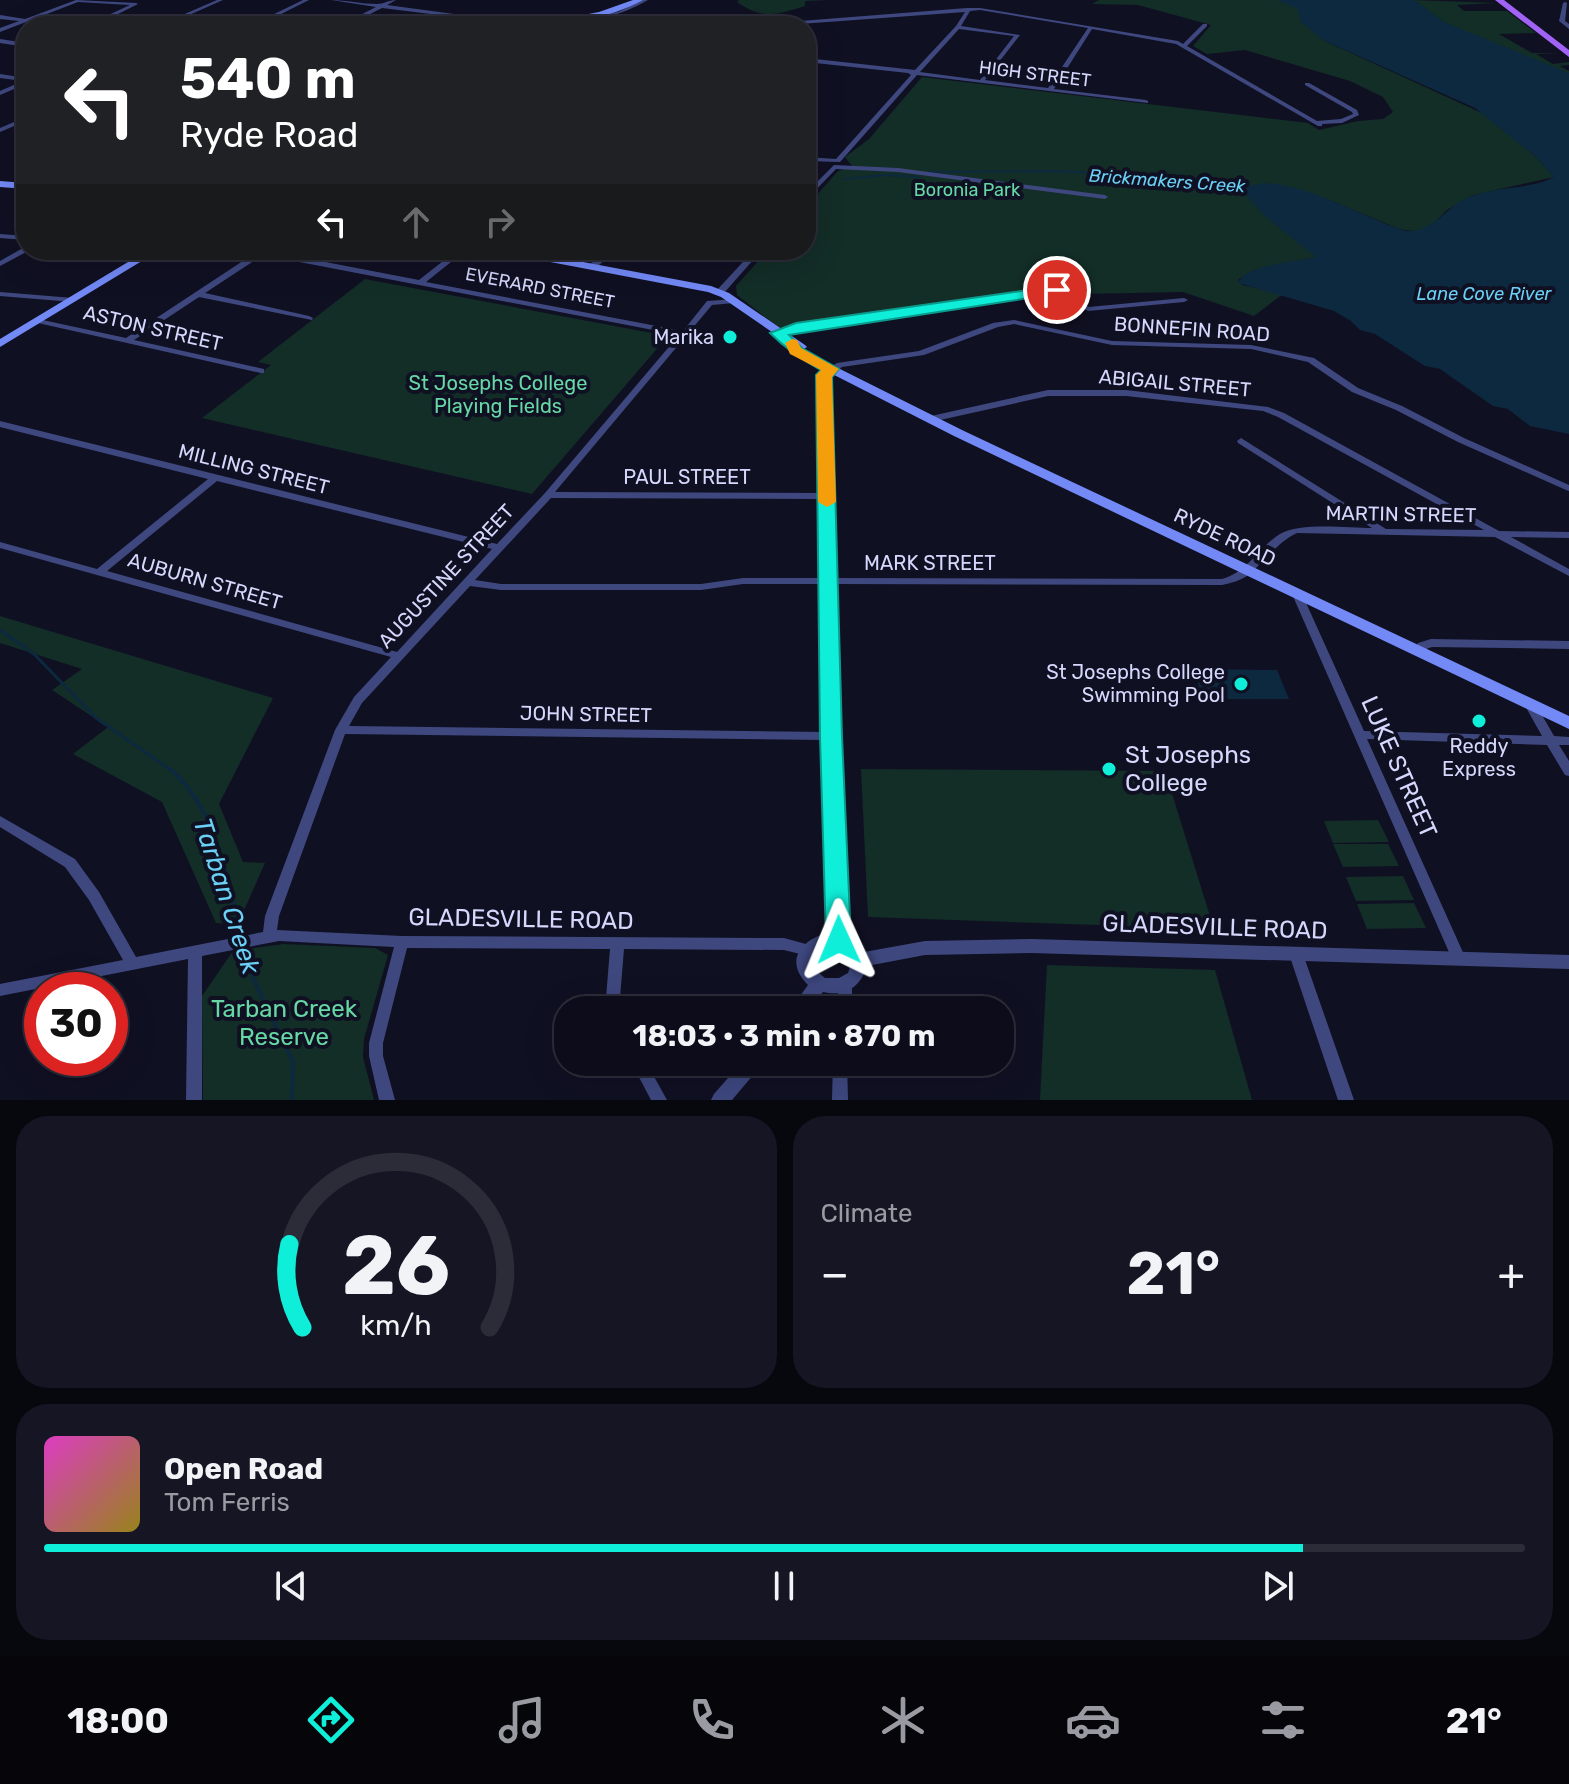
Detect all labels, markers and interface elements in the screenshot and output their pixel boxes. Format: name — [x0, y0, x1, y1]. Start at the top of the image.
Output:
text: 540 m — [180, 46, 356, 112]
icon: left — [48, 48, 152, 152]
street label: HIGH STREET — [978, 56, 1092, 92]
text: Ryde Road — [180, 113, 359, 156]
water label: Brickmakers Creek — [1088, 165, 1247, 197]
park label: Boronia Park — [914, 179, 1021, 201]
icon: left — [310, 200, 354, 244]
icon: ahead — [394, 200, 438, 244]
icon: right — [478, 200, 522, 244]
pin — [1023, 256, 1091, 324]
street label: EVERARD STREET — [464, 263, 616, 313]
icon: arrive — [1035, 268, 1079, 312]
water label: Lane Cove River — [1417, 283, 1553, 305]
street label: ASTON STREET — [81, 300, 225, 356]
street label: BONNEFIN ROAD — [1113, 312, 1271, 346]
place label: Marika — [653, 325, 714, 349]
marker: Marika — [721, 328, 739, 346]
street label: ABIGAIL STREET — [1098, 364, 1253, 402]
park label: St Josephs College Playing Fields — [409, 371, 587, 418]
street label: MILLING STREET — [176, 439, 332, 499]
street label: PAUL STREET — [623, 465, 751, 489]
street label: AUGUSTINE STREET — [373, 499, 519, 653]
street label: MARTIN STREET — [1325, 501, 1477, 527]
street label: RYDE ROAD — [1170, 503, 1280, 571]
street label: AUBURN STREET — [125, 548, 285, 615]
street label: MARK STREET — [864, 551, 996, 575]
place label: St Josephs College Swimming Pool — [1046, 660, 1225, 707]
marker: St Josephs College Swimming Pool — [1232, 675, 1250, 693]
street label: LUKE STREET — [1355, 692, 1443, 842]
street label: JOHN STREET — [520, 701, 653, 727]
marker: Reddy Express — [1470, 712, 1488, 730]
place label: Reddy Express — [1442, 734, 1516, 781]
place label: St Josephs College — [1125, 741, 1251, 797]
marker: St Josephs College — [1100, 760, 1118, 778]
water label: Tarban Creek — [187, 814, 267, 979]
position arrow — [797, 898, 881, 982]
street label: GLADESVILLE ROAD — [408, 903, 634, 935]
street label: GLADESVILLE ROAD — [1102, 909, 1328, 945]
speed limit sign: 30 — [24, 972, 128, 1076]
park label: Tarban Creek Reserve — [211, 995, 358, 1051]
text: 18:03 · 3 min · 870 m — [633, 1018, 935, 1054]
text: Climate — [821, 1198, 913, 1229]
text: 26 — [342, 1216, 450, 1315]
text: 21° — [1127, 1238, 1220, 1309]
text: − — [821, 1248, 849, 1300]
text: + — [1498, 1248, 1525, 1300]
text: km/h — [361, 1308, 432, 1342]
text: Open Road — [164, 1451, 323, 1487]
text: Tom Ferris — [164, 1487, 290, 1518]
icon: previous — [269, 1564, 313, 1608]
icon: pause — [762, 1564, 806, 1608]
icon: next — [1256, 1564, 1300, 1608]
icon: directions — [303, 1692, 359, 1748]
icon: music — [494, 1692, 550, 1748]
icon: phone — [684, 1692, 740, 1748]
icon: climate — [875, 1692, 931, 1748]
icon: car — [1065, 1692, 1121, 1748]
icon: filters — [1255, 1692, 1311, 1748]
text: 18:00 — [67, 1699, 169, 1742]
text: 21° — [1446, 1699, 1502, 1742]

